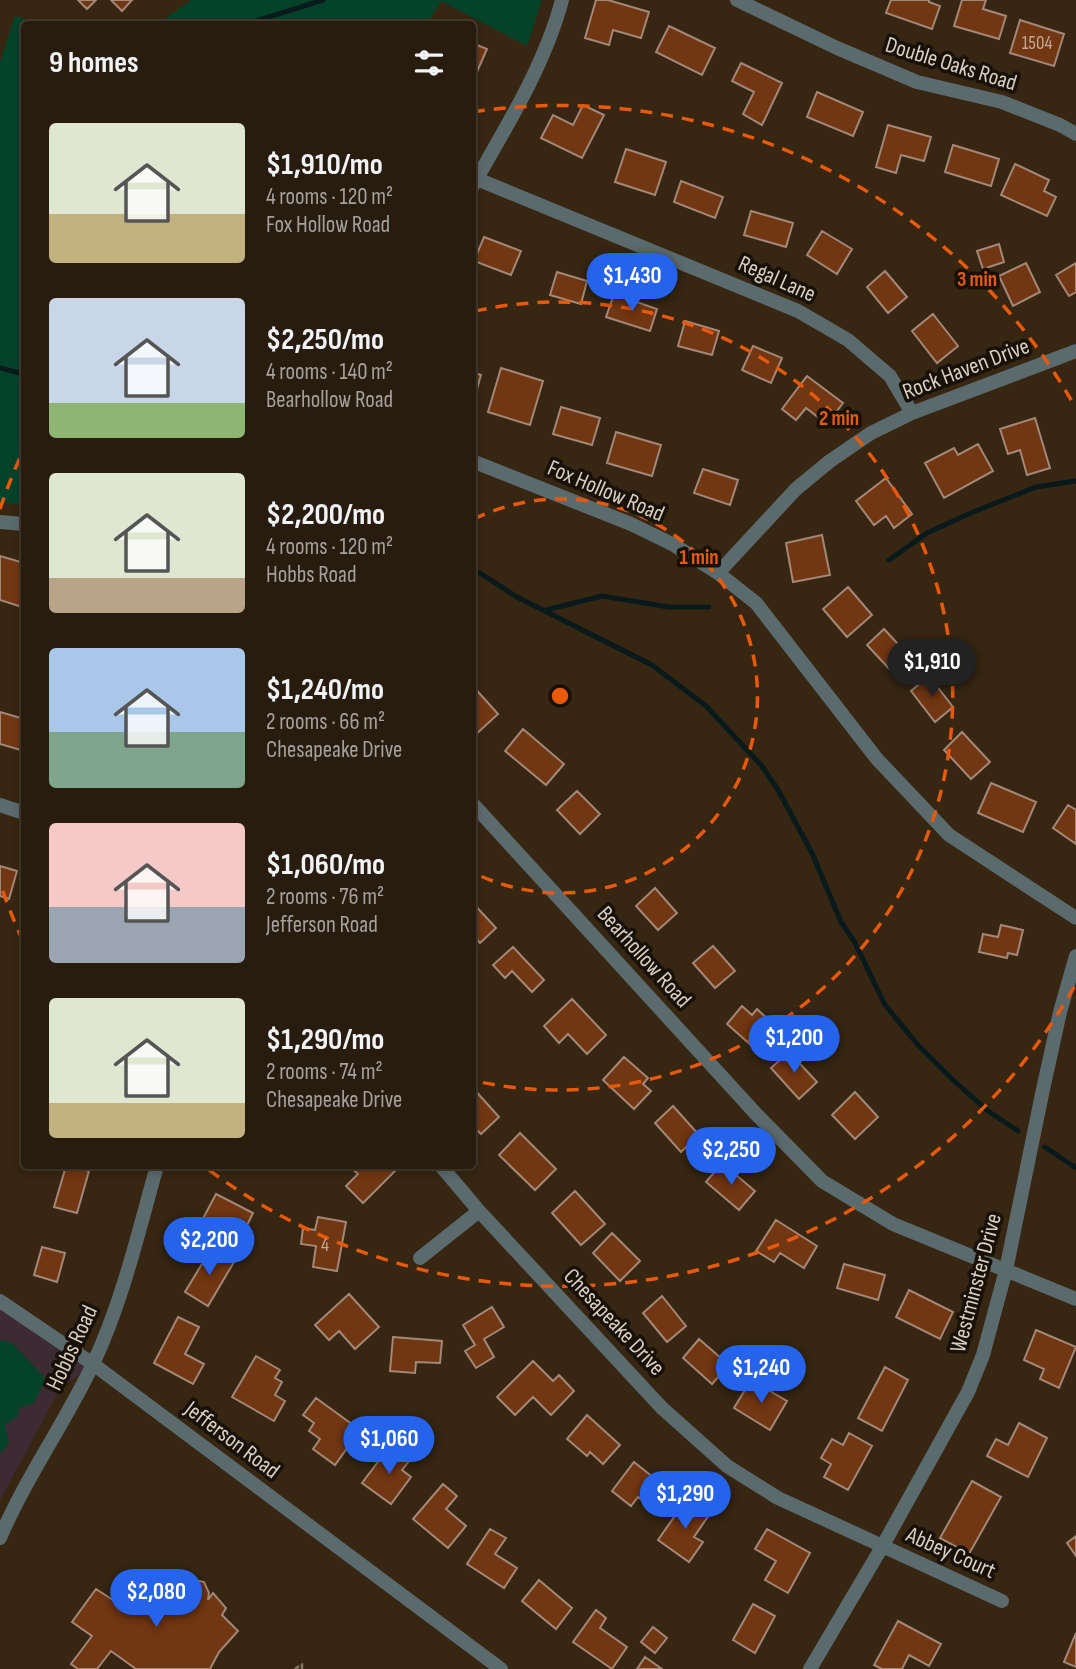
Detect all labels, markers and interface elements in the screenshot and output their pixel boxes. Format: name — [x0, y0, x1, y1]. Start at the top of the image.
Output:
street label: Double Oaks Road — [882, 31, 1020, 97]
house number: 1504 — [1022, 32, 1052, 55]
icon: filters — [410, 44, 448, 82]
text: 9 homes — [49, 45, 139, 81]
text: $1,910/mo — [266, 147, 383, 183]
icon: home — [105, 151, 189, 235]
text: 4 rooms · 120 m² — [266, 183, 393, 211]
text: Fox Hollow Road — [266, 211, 390, 239]
street label: Regal Lane — [734, 250, 820, 308]
pin: $1,430 — [575, 254, 689, 313]
text: $1,430 — [603, 262, 661, 290]
text: 3 min — [957, 267, 997, 292]
text: $2,250/mo — [266, 322, 384, 358]
icon: home — [105, 326, 189, 410]
street label: Rock Haven Drive — [899, 332, 1033, 406]
text: 4 rooms · 140 m² — [266, 358, 393, 386]
text: Bearhollow Road — [266, 386, 393, 414]
text: 2 min — [819, 406, 859, 431]
street label: Fox Hollow Road — [543, 454, 669, 528]
text: $2,200/mo — [266, 497, 385, 533]
icon: home — [105, 501, 189, 585]
text: 4 rooms · 120 m² — [266, 533, 393, 561]
text: 1 min — [679, 545, 719, 570]
text: Hobbs Road — [266, 561, 357, 589]
pin: $1,910 — [875, 640, 989, 699]
text: $1,910 — [903, 648, 961, 676]
text: $1,240/mo — [266, 672, 384, 708]
icon: home — [105, 676, 189, 760]
centre of rings — [548, 684, 572, 708]
text: 2 rooms · 66 m² — [266, 708, 385, 736]
text: Chesapeake Drive — [266, 736, 402, 764]
text: $1,060/mo — [266, 847, 385, 883]
icon: home — [105, 851, 189, 935]
text: 2 rooms · 76 m² — [266, 883, 384, 911]
street label: Bearhollow Road — [591, 900, 697, 1014]
text: Jefferson Road — [266, 911, 378, 939]
pin: $1,200 — [737, 1016, 851, 1075]
text: $1,290/mo — [266, 1022, 384, 1058]
text: $1,200 — [765, 1024, 823, 1052]
icon: home — [105, 1026, 189, 1110]
text: 2 rooms · 74 m² — [266, 1058, 383, 1086]
text: Chesapeake Drive — [266, 1086, 402, 1114]
pin: $2,250 — [674, 1128, 788, 1187]
text: $2,250 — [702, 1136, 760, 1164]
street label: Westminster Drive — [944, 1210, 1008, 1356]
pin: $2,200 — [152, 1218, 266, 1277]
text: $2,200 — [179, 1226, 239, 1254]
house number: 4 — [321, 1234, 329, 1257]
street label: Chesapeake Drive — [557, 1263, 671, 1381]
street label: Hobbs Road — [40, 1301, 104, 1395]
pin: $1,240 — [704, 1346, 818, 1405]
text: $1,240 — [732, 1354, 790, 1382]
street label: Jefferson Road — [178, 1395, 285, 1485]
pin: $1,060 — [332, 1416, 446, 1476]
text: $1,060 — [359, 1425, 419, 1453]
pin: $1,290 — [628, 1472, 742, 1531]
text: $1,290 — [656, 1480, 714, 1508]
street label: Abbey Court — [901, 1521, 1000, 1585]
pin: $2,080 — [99, 1570, 213, 1629]
text: $2,080 — [126, 1578, 186, 1606]

